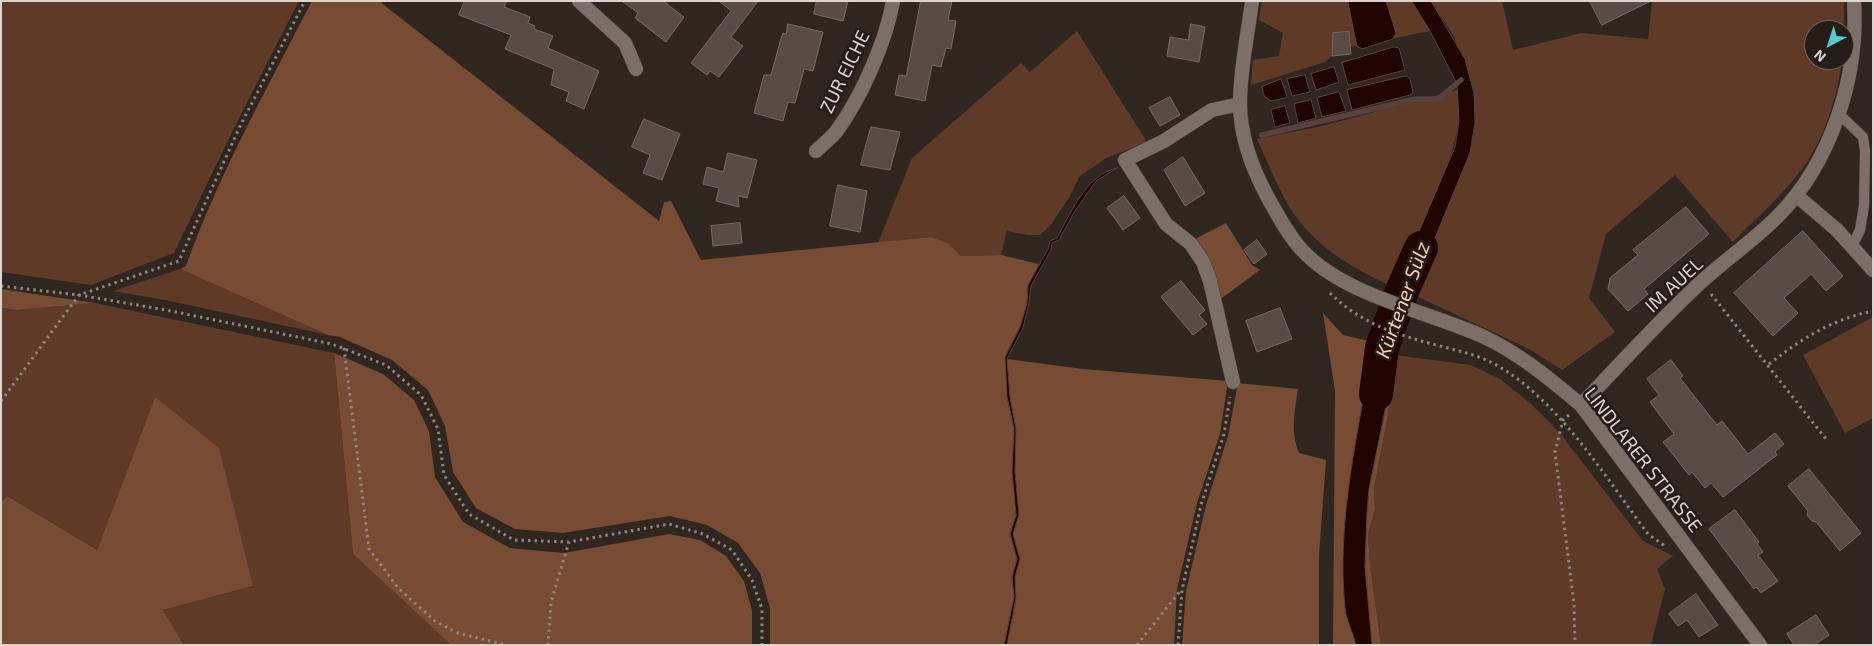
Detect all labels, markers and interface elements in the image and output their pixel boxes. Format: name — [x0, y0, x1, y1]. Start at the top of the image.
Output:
north arrow — [1804, 20, 1854, 70]
street label: ZUR EICHE — [815, 27, 875, 117]
text: N — [1810, 46, 1829, 66]
water label: Kürtener Sülz — [1371, 238, 1435, 362]
street label: IM AUEL — [1640, 253, 1708, 317]
street label: LINDLARER STRASSE — [1579, 383, 1707, 537]

